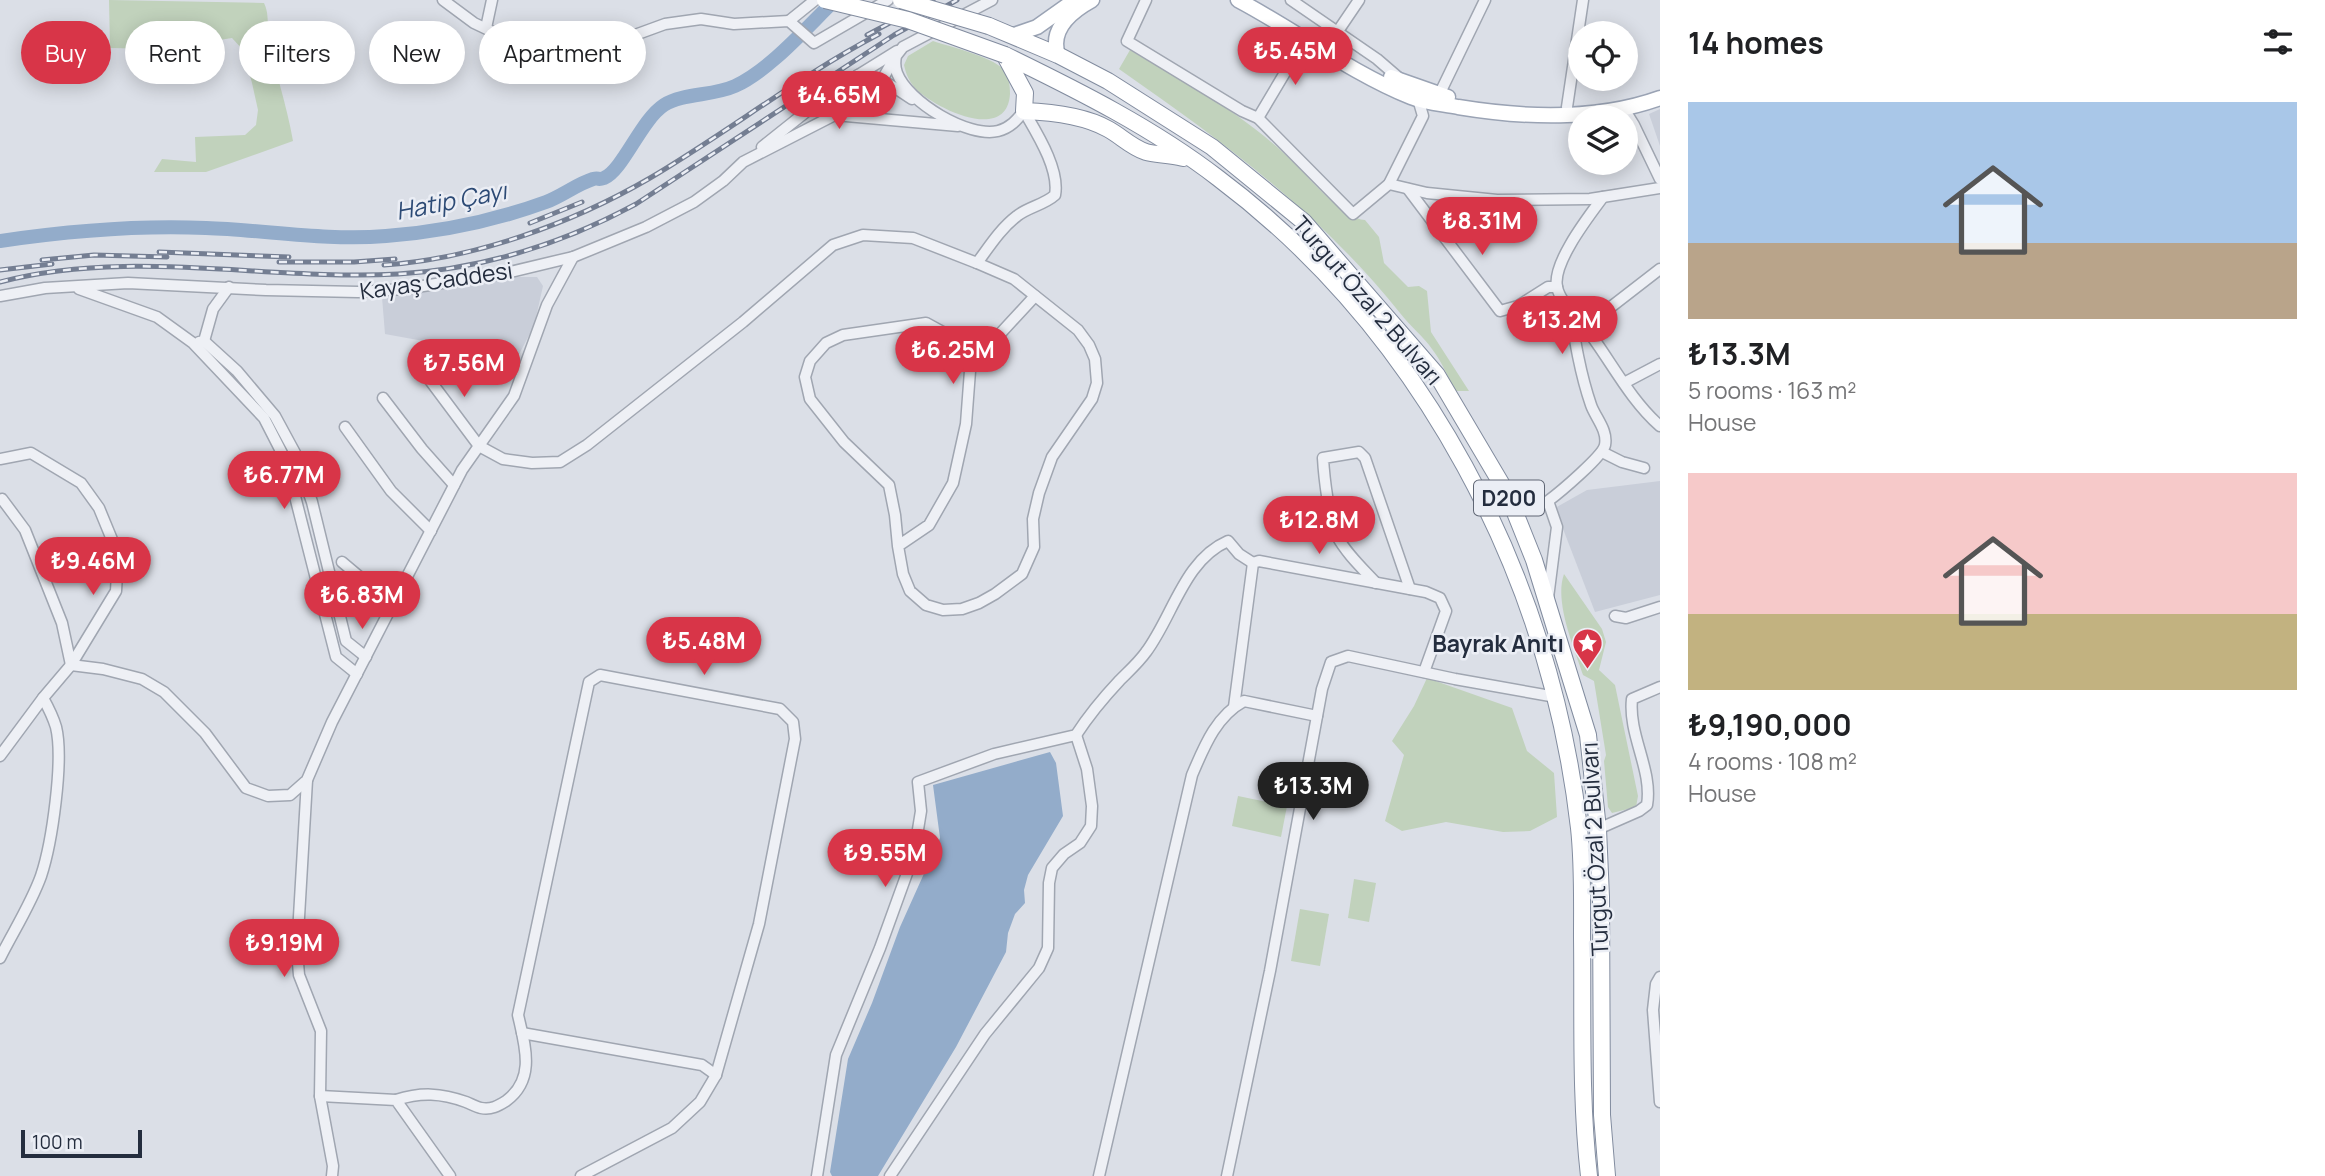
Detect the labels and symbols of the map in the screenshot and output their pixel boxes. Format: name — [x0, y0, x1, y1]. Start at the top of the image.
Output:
pin: ₺5.45M — [1238, 28, 1352, 87]
pin: ₺4.65M — [782, 72, 896, 131]
water label: Hatip Çayı — [393, 173, 510, 227]
pin: ₺8.31M — [1425, 198, 1539, 257]
street label: Turgut Özal 2 Bulvarı — [1286, 209, 1450, 391]
street label: Kayaş Caddesi — [357, 253, 515, 307]
pin: ₺13.2M — [1505, 296, 1619, 356]
pin: ₺6.25M — [896, 326, 1010, 386]
pin: ₺7.56M — [407, 340, 521, 399]
pin: ₺6.77M — [227, 452, 341, 511]
road number: D200 — [1474, 480, 1544, 516]
pin: ₺12.8M — [1262, 496, 1376, 556]
pin: ₺9.46M — [36, 538, 150, 597]
pin: ₺6.83M — [305, 572, 419, 631]
pin: ₺5.48M — [647, 618, 761, 677]
place icon: Bayrak Anıtı — [1570, 626, 1604, 670]
place label: Bayrak Anıtı — [1432, 627, 1564, 659]
street label: Turgut Özal 2 Bulvarı — [1572, 741, 1616, 957]
pin: ₺13.3M — [1256, 762, 1370, 822]
pin: ₺9.55M — [828, 830, 942, 889]
pin: ₺9.19M — [227, 920, 341, 979]
scale bar — [21, 1127, 142, 1159]

